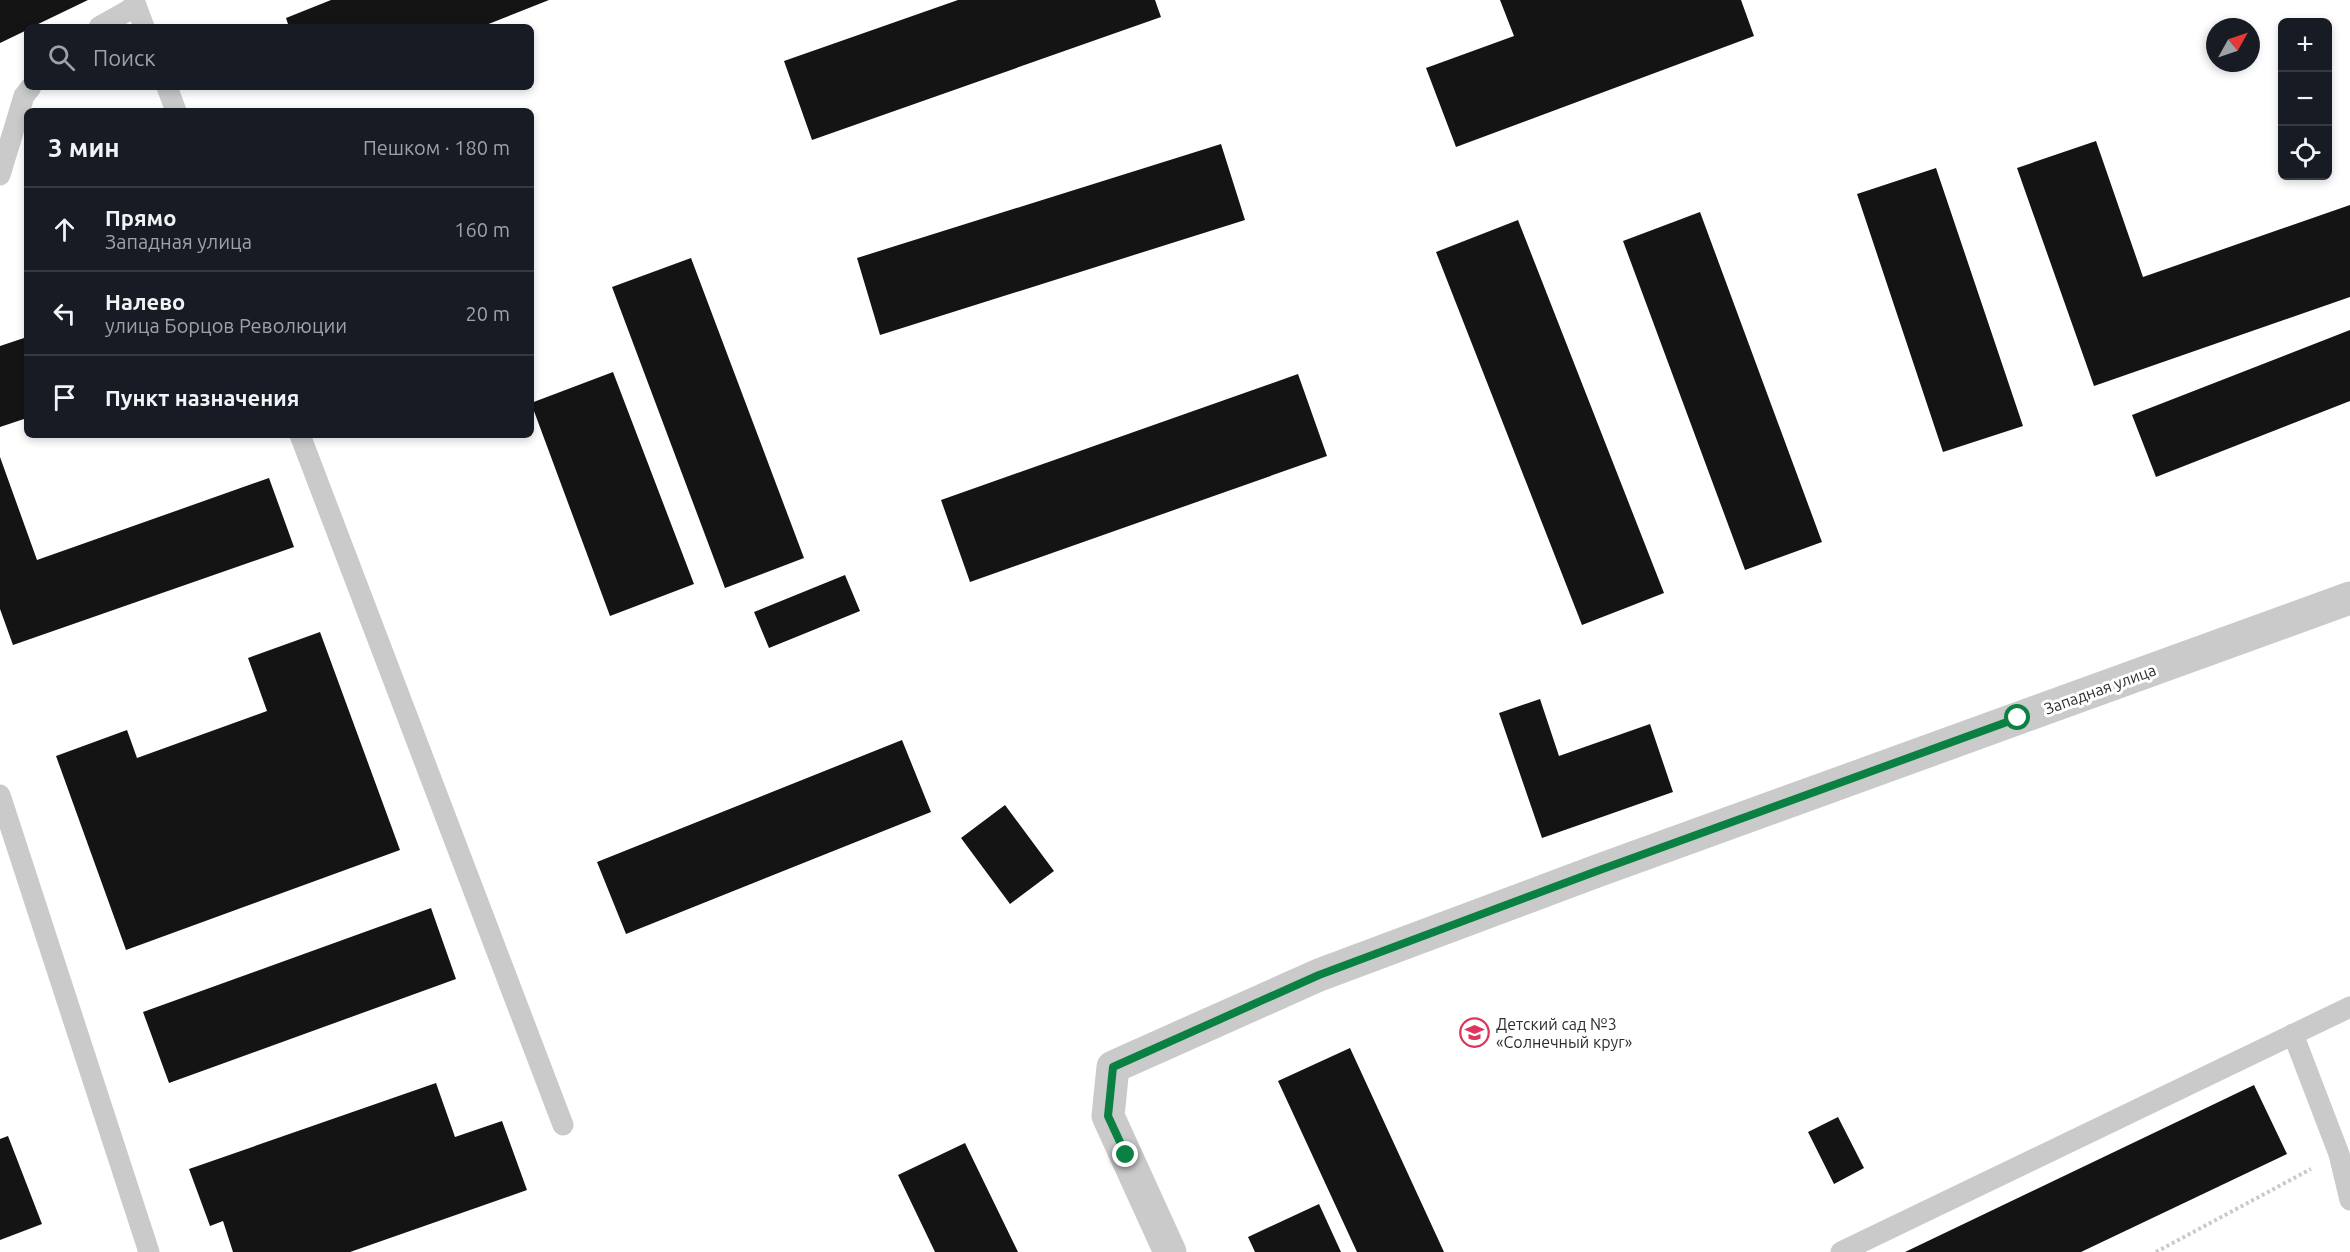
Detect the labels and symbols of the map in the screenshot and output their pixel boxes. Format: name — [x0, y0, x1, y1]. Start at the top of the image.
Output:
north arrow — [2206, 18, 2260, 72]
street label: Западная улица — [2042, 660, 2158, 718]
route start — [2004, 704, 2030, 730]
place label: Детский сад №3 «Солнечный круг» — [1496, 1015, 1632, 1051]
school or university icon: Детский сад №3 «Солнечный круг» — [1459, 1017, 1491, 1049]
route end — [1112, 1141, 1138, 1167]

